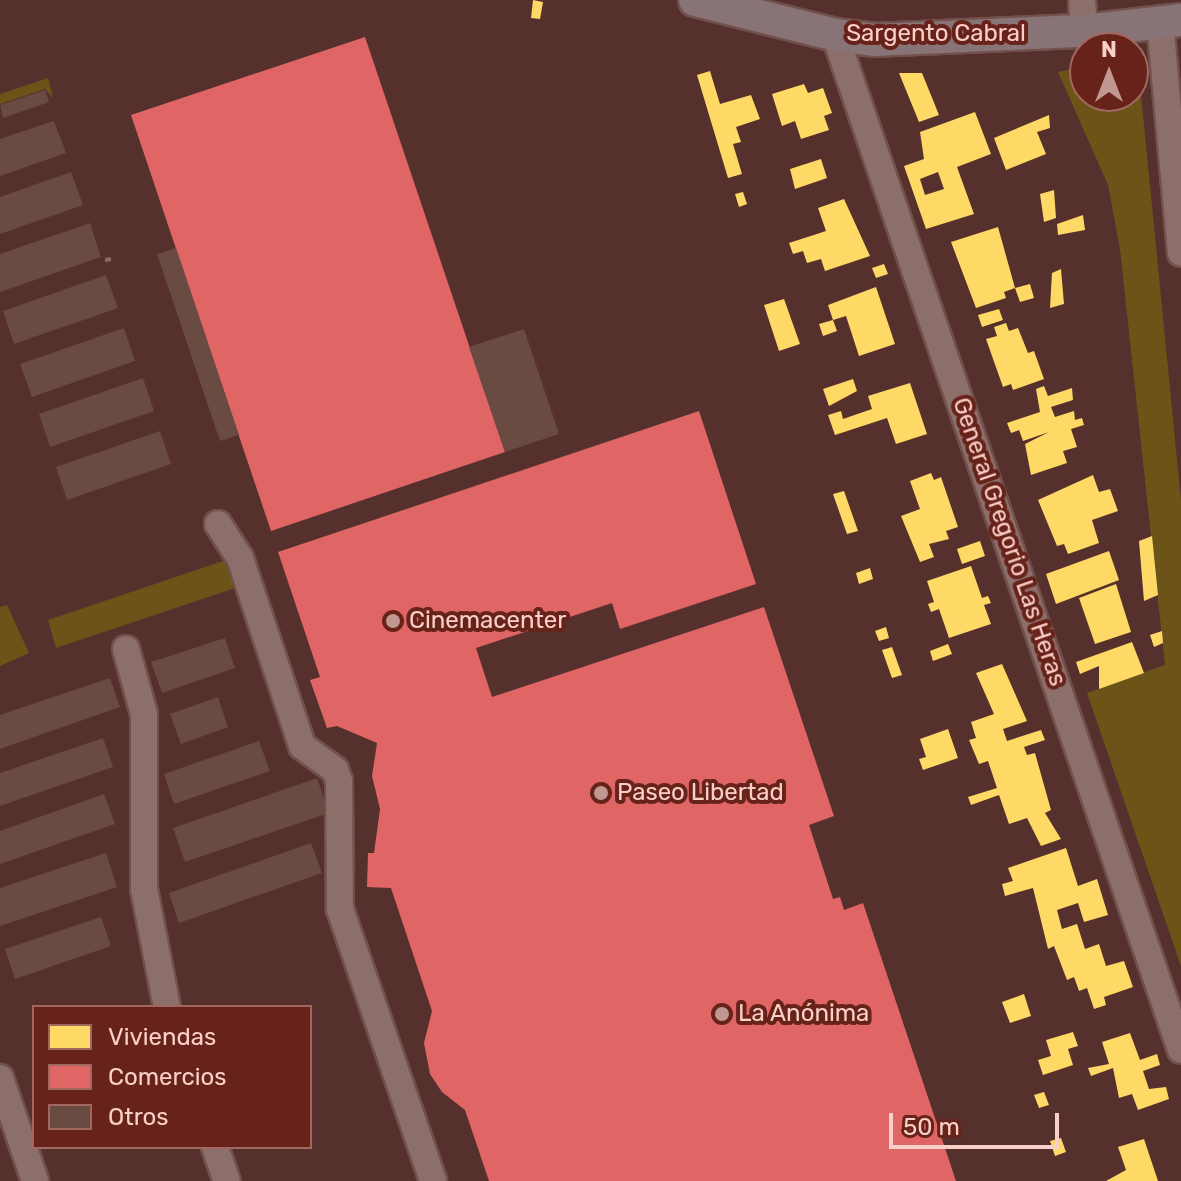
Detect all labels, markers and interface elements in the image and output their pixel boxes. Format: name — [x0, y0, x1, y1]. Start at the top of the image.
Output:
street label: Sargento Cabral — [846, 20, 1026, 48]
north arrow — [1069, 32, 1149, 112]
text: N — [1101, 36, 1117, 63]
street label: General Gregorio Las Heras — [946, 394, 1072, 690]
place label: Cinemacenter — [409, 607, 566, 635]
marker: Cinemacenter — [384, 612, 402, 630]
place label: Paseo Libertad — [617, 779, 784, 807]
marker: Paseo Libertad — [592, 784, 610, 802]
place label: La Anónima — [738, 1000, 870, 1028]
legend — [32, 1005, 312, 1149]
marker: La Anónima — [713, 1005, 731, 1023]
text: Viviendas — [108, 1023, 216, 1051]
text: Comercios — [108, 1063, 227, 1091]
scale bar — [893, 1097, 1063, 1147]
text: Otros — [108, 1103, 169, 1131]
text: 50 m — [903, 1113, 960, 1141]

